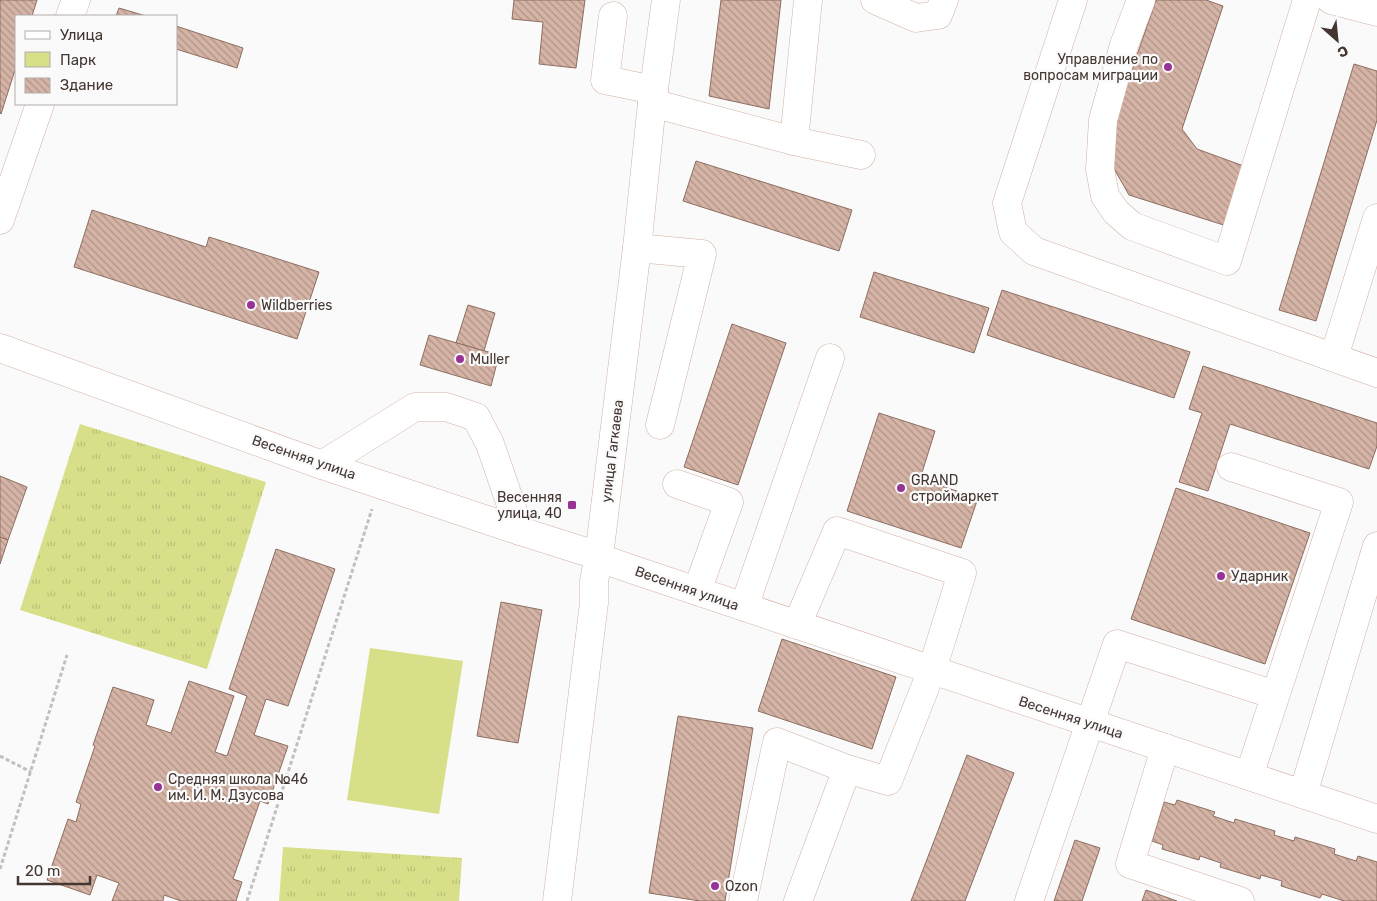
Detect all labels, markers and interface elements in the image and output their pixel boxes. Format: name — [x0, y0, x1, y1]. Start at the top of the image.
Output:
legend — [15, 15, 178, 105]
north arrow — [1312, 15, 1362, 65]
text: Улица — [60, 26, 103, 44]
text: С — [1334, 41, 1351, 61]
text: Парк — [60, 51, 96, 69]
place label: Управление по вопросам миграции — [1023, 51, 1158, 84]
marker: Управление по вопросам миграции — [1162, 61, 1174, 73]
text: Здание — [60, 76, 113, 94]
place label: Wildberries — [261, 297, 333, 314]
marker: Wildberries — [245, 299, 257, 311]
place label: Muller — [470, 351, 510, 368]
marker: Muller — [454, 353, 466, 365]
street label: улица Гагкаева — [598, 399, 627, 503]
street label: Весенняя улица — [250, 432, 358, 483]
place label: GRAND строймаркет — [911, 472, 999, 505]
marker: GRAND строймаркет — [895, 482, 907, 494]
place label: Весенняя улица, 40 — [497, 489, 562, 522]
marker: Весенняя улица, 40 — [566, 499, 578, 511]
street label: Весенняя улица — [633, 563, 741, 614]
place label: Ударник — [1231, 568, 1289, 585]
marker: Ударник — [1215, 570, 1227, 582]
street label: Весенняя улица — [1016, 693, 1125, 742]
place label: Средняя школа №46 им. И. М. Дзусова — [168, 771, 308, 804]
marker: Средняя школа №46 им. И. М. Дзусова — [152, 781, 164, 793]
scale bar — [18, 854, 90, 886]
text: 20 m — [25, 862, 60, 880]
place label: Ozon — [725, 878, 758, 895]
marker: Ozon — [709, 880, 721, 892]

